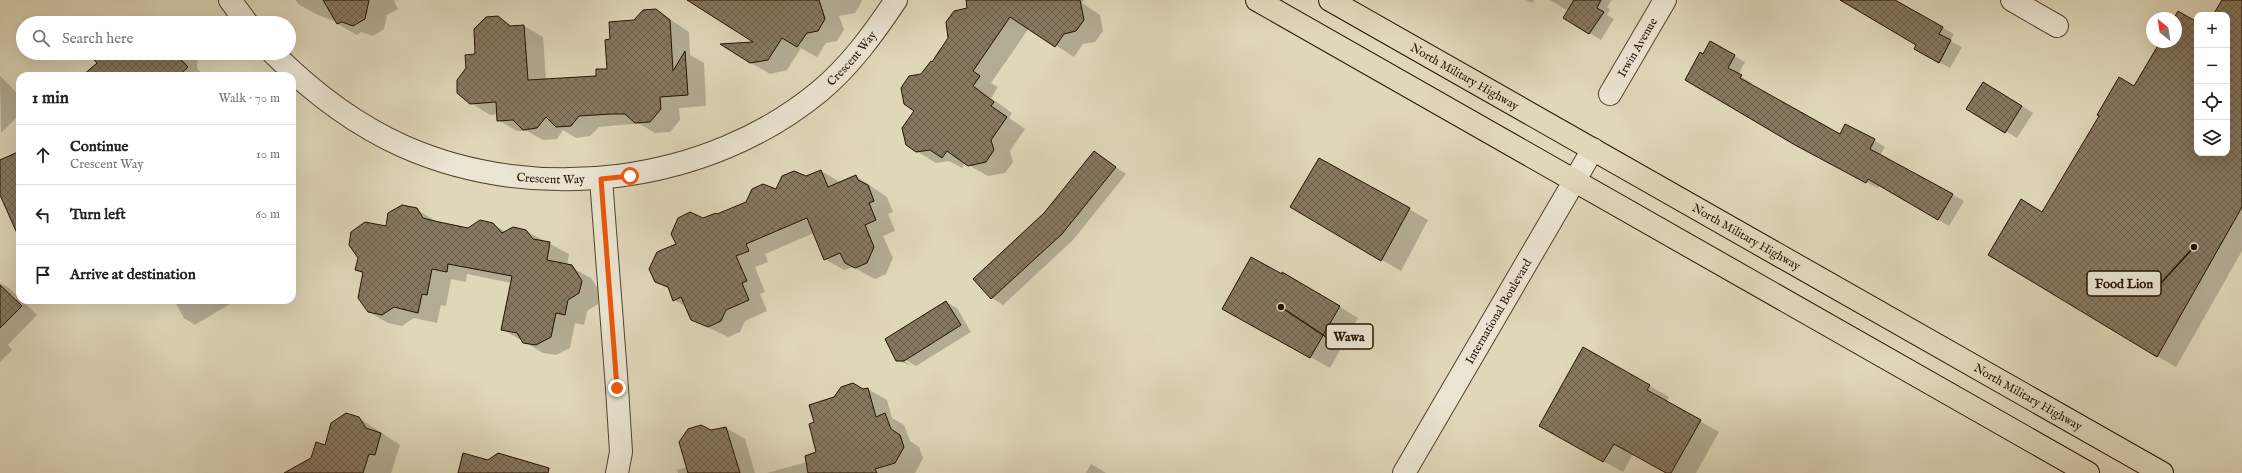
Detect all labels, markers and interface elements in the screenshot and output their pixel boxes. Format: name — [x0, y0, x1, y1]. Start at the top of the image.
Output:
north arrow — [2146, 12, 2182, 48]
map controls — [2194, 12, 2230, 156]
button: + — [2194, 12, 2230, 48]
street label: Irwin Avenue — [1614, 15, 1661, 80]
search box — [16, 16, 296, 60]
icon: search — [30, 27, 52, 49]
street label: Crescent Way — [824, 28, 880, 89]
text: Search here — [62, 29, 133, 48]
street label: North Military Highway — [1408, 40, 1521, 114]
button: − — [2194, 48, 2230, 84]
button: locate — [2194, 84, 2230, 120]
text: 1 min — [32, 88, 69, 109]
text: Walk · 70 m — [218, 90, 280, 107]
button: layers — [2194, 120, 2230, 156]
text: Continue — [70, 137, 128, 156]
icon: ahead — [32, 144, 54, 166]
text: 10 m — [256, 146, 280, 163]
text: Crescent Way — [70, 156, 144, 173]
route start — [621, 167, 639, 185]
street label: Crescent Way — [516, 170, 585, 187]
street label: North Military Highway — [1689, 200, 1803, 274]
icon: left — [32, 204, 54, 226]
text: Turn left — [70, 205, 126, 224]
text: 60 m — [255, 206, 280, 223]
street label: International Boulevard — [1462, 256, 1535, 367]
icon: arrive — [32, 264, 54, 286]
text: Arrive at destination — [70, 265, 196, 284]
callout: Food Lion — [2087, 271, 2161, 296]
text: Food Lion — [2095, 276, 2153, 293]
callout: Wawa — [1326, 324, 1373, 349]
text: Wawa — [1332, 329, 1365, 346]
street label: North Military Highway — [1971, 361, 2085, 434]
route end — [608, 379, 626, 397]

